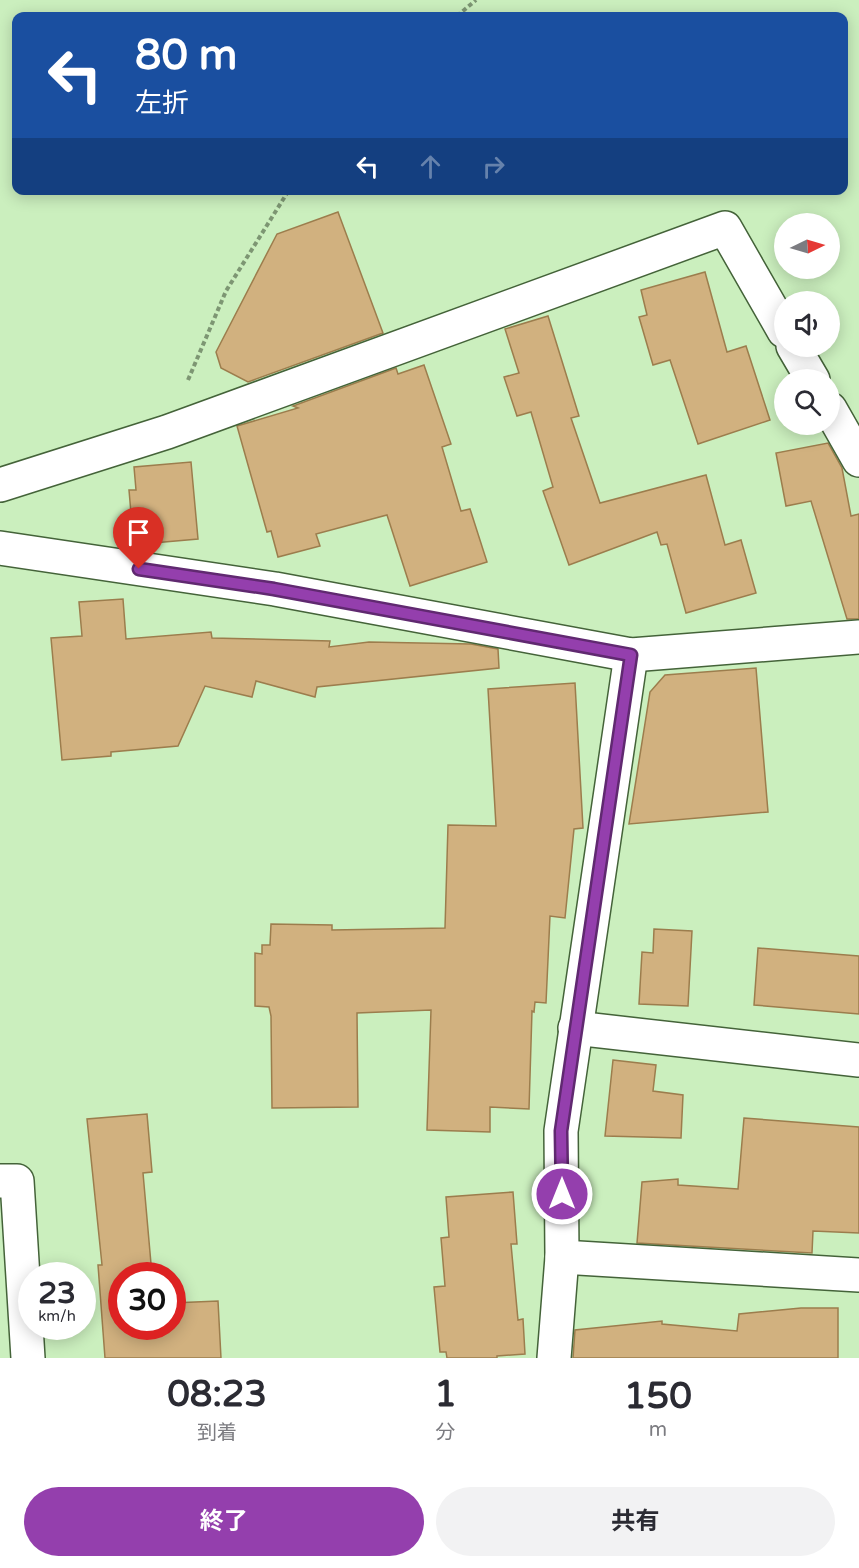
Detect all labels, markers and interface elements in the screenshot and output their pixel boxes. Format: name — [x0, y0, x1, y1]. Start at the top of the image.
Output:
text: 80 m — [135, 30, 237, 81]
icon: left — [36, 36, 114, 114]
text: 左折 — [135, 87, 189, 120]
icon: left — [351, 150, 384, 183]
icon: ahead — [414, 150, 447, 183]
icon: right — [477, 150, 510, 183]
north arrow — [774, 213, 840, 279]
map controls — [774, 213, 840, 435]
button: sound — [774, 291, 840, 357]
button: search — [774, 369, 840, 435]
pin — [113, 507, 164, 569]
icon: arrive — [122, 516, 155, 549]
position arrow — [530, 1162, 594, 1226]
speed limit sign: 30 — [108, 1262, 186, 1340]
text: 23 — [38, 1275, 76, 1312]
text: km/h — [38, 1307, 76, 1325]
text: 08:23 — [167, 1373, 267, 1416]
text: 1 — [434, 1373, 457, 1416]
text: 150 — [624, 1375, 692, 1418]
text: m — [649, 1418, 667, 1442]
text: 到着 — [197, 1421, 237, 1445]
text: 分 — [435, 1421, 455, 1445]
button: 終了 — [24, 1487, 424, 1556]
button: 共有 — [436, 1487, 835, 1556]

